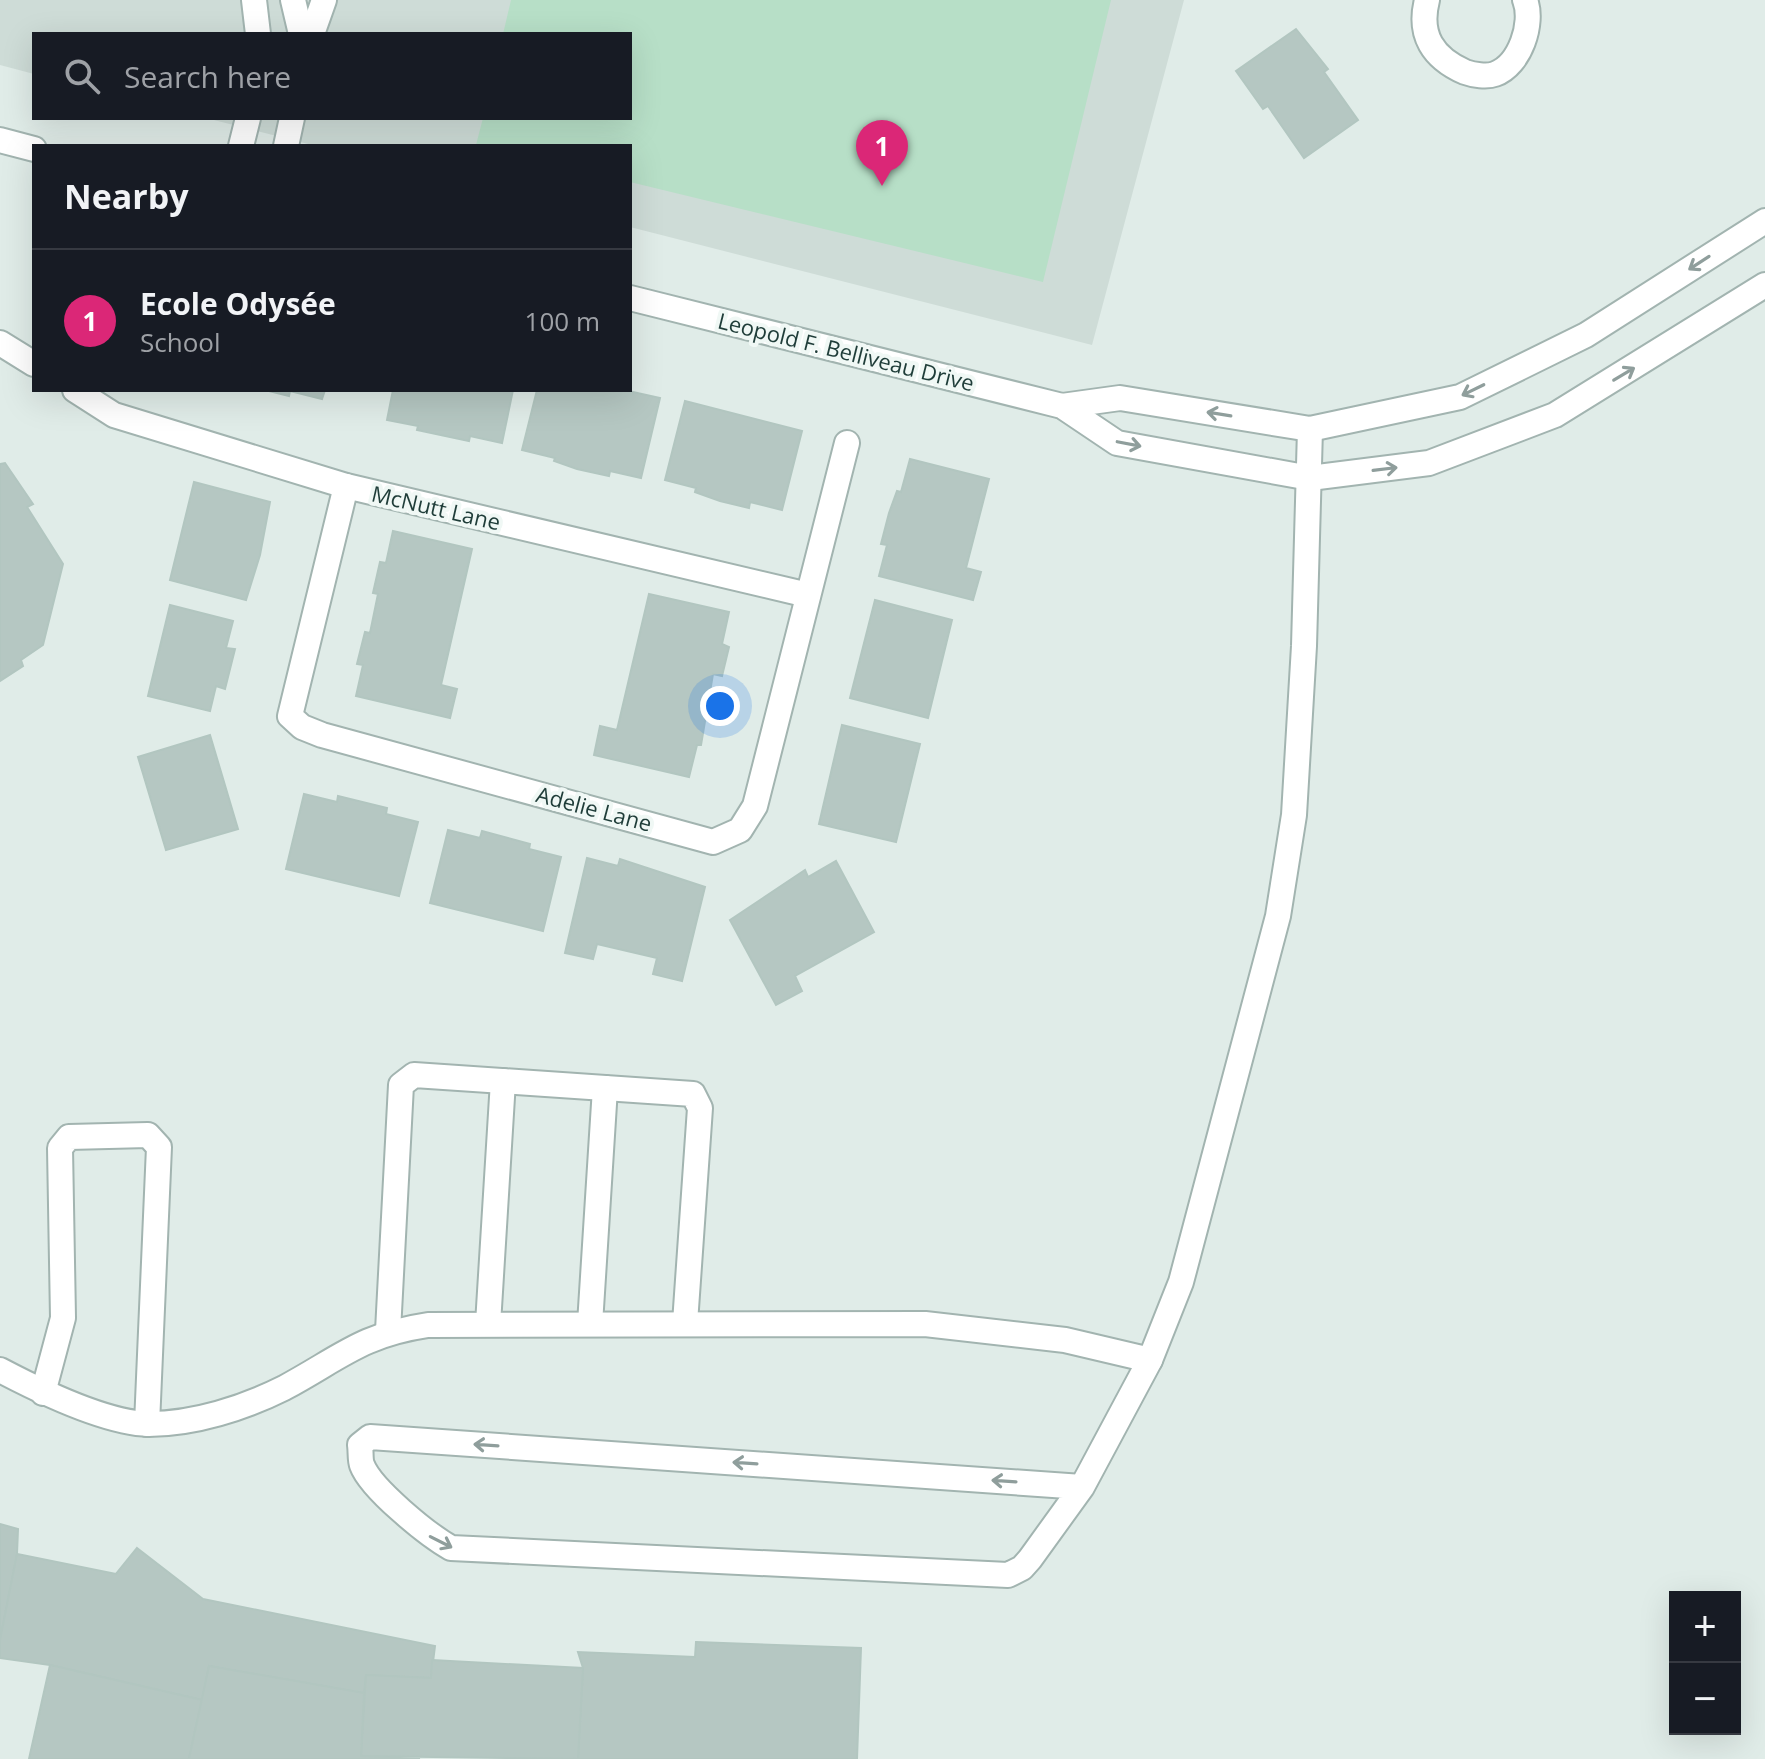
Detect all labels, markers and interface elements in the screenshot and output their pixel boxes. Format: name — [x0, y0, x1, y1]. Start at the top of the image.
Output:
search box — [32, 32, 632, 120]
icon: search — [60, 54, 104, 98]
text: Search here — [124, 56, 291, 97]
pin: 1 — [856, 120, 908, 186]
text: Nearby — [64, 173, 189, 219]
one-way arrow — [1688, 255, 1711, 271]
text: Ecole Odysée — [140, 283, 336, 324]
text: 1 — [83, 303, 97, 339]
text: 100 m — [525, 303, 600, 339]
street label: Leopold F. Belliveau Drive — [715, 305, 978, 397]
text: School — [140, 324, 221, 360]
one-way arrow — [1612, 365, 1635, 381]
one-way arrow — [1462, 383, 1486, 398]
one-way arrow — [1207, 406, 1233, 421]
one-way arrow — [1115, 438, 1141, 453]
one-way arrow — [1371, 461, 1398, 476]
street label: McNutt Lane — [369, 478, 504, 536]
your location — [700, 686, 740, 726]
street label: Adelie Lane — [533, 778, 655, 838]
one-way arrow — [473, 1437, 500, 1452]
one-way arrow — [732, 1455, 759, 1470]
one-way arrow — [991, 1473, 1018, 1488]
one-way arrow — [429, 1535, 452, 1550]
map controls — [1669, 1591, 1741, 1735]
button: + — [1669, 1591, 1741, 1663]
button: − — [1669, 1663, 1741, 1735]

